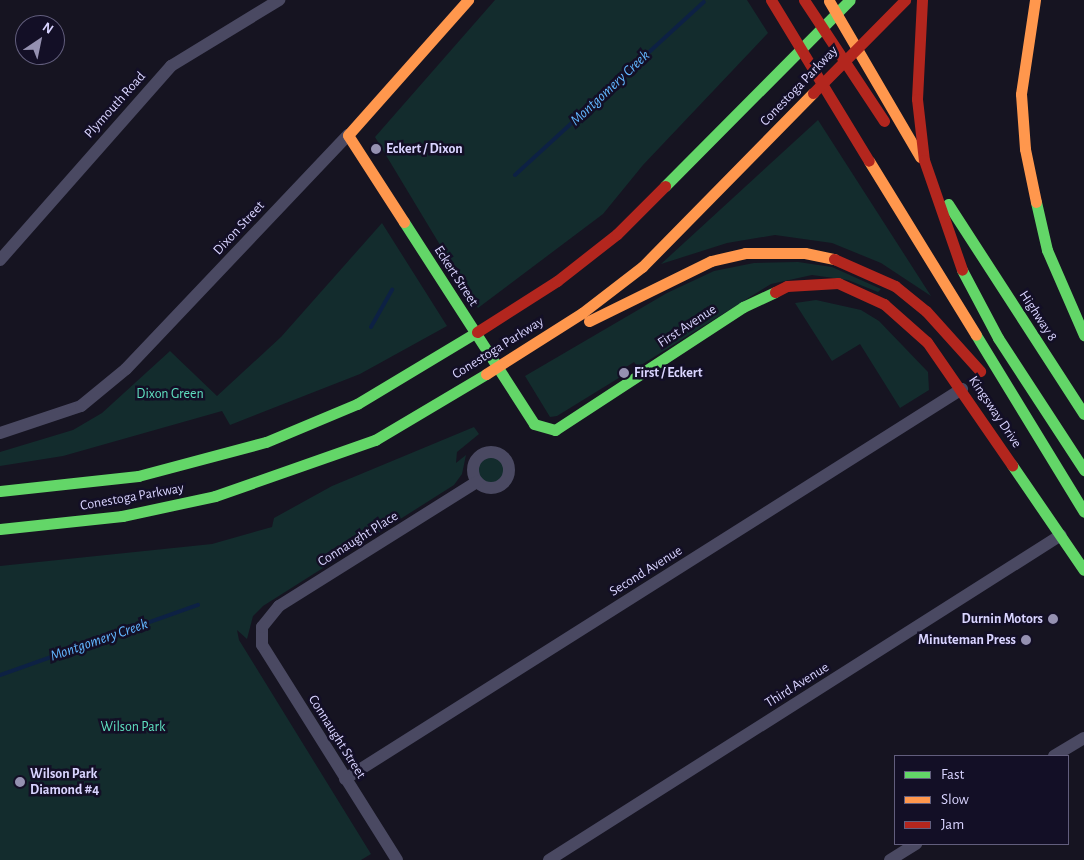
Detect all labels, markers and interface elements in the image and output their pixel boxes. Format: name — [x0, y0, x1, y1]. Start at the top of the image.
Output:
north arrow — [15, 15, 65, 65]
text: N — [40, 20, 56, 37]
street label: Conestoga Parkway — [757, 42, 841, 130]
water label: Montgomery Creek — [567, 47, 653, 129]
street label: Plymouth Road — [81, 68, 149, 142]
place label: Eckert / Dixon — [386, 141, 463, 157]
marker: Eckert / Dixon — [370, 143, 382, 155]
street label: Dixon Street — [210, 198, 268, 258]
street label: Eckert Street — [430, 243, 482, 309]
street label: Highway 8 — [1015, 287, 1061, 345]
street label: First Avenue — [654, 301, 720, 351]
street label: Conestoga Parkway — [449, 313, 547, 383]
place label: First / Eckert — [634, 365, 702, 381]
marker: First / Eckert — [618, 367, 630, 379]
street label: Kingsway Drive — [965, 373, 1025, 451]
park label: Dixon Green — [136, 386, 204, 402]
street label: Conestoga Parkway — [79, 480, 185, 514]
street label: Connaught Place — [315, 508, 401, 570]
street label: Second Avenue — [607, 542, 685, 600]
place label: Durnin Motors — [962, 611, 1043, 627]
marker: Durnin Motors — [1047, 613, 1059, 625]
water label: Montgomery Creek — [48, 615, 150, 665]
place label: Minuteman Press — [918, 632, 1016, 648]
marker: Minuteman Press — [1020, 634, 1032, 646]
street label: Third Avenue — [762, 659, 832, 711]
street label: Connaught Street — [305, 692, 369, 782]
park label: Wilson Park — [101, 719, 165, 735]
legend — [894, 755, 1069, 845]
place label: Wilson Park Diamond #4 — [30, 766, 99, 799]
text: Fast — [941, 767, 964, 782]
marker: Wilson Park Diamond #4 — [14, 776, 26, 788]
text: Slow — [941, 792, 969, 807]
text: Jam — [941, 817, 964, 832]

